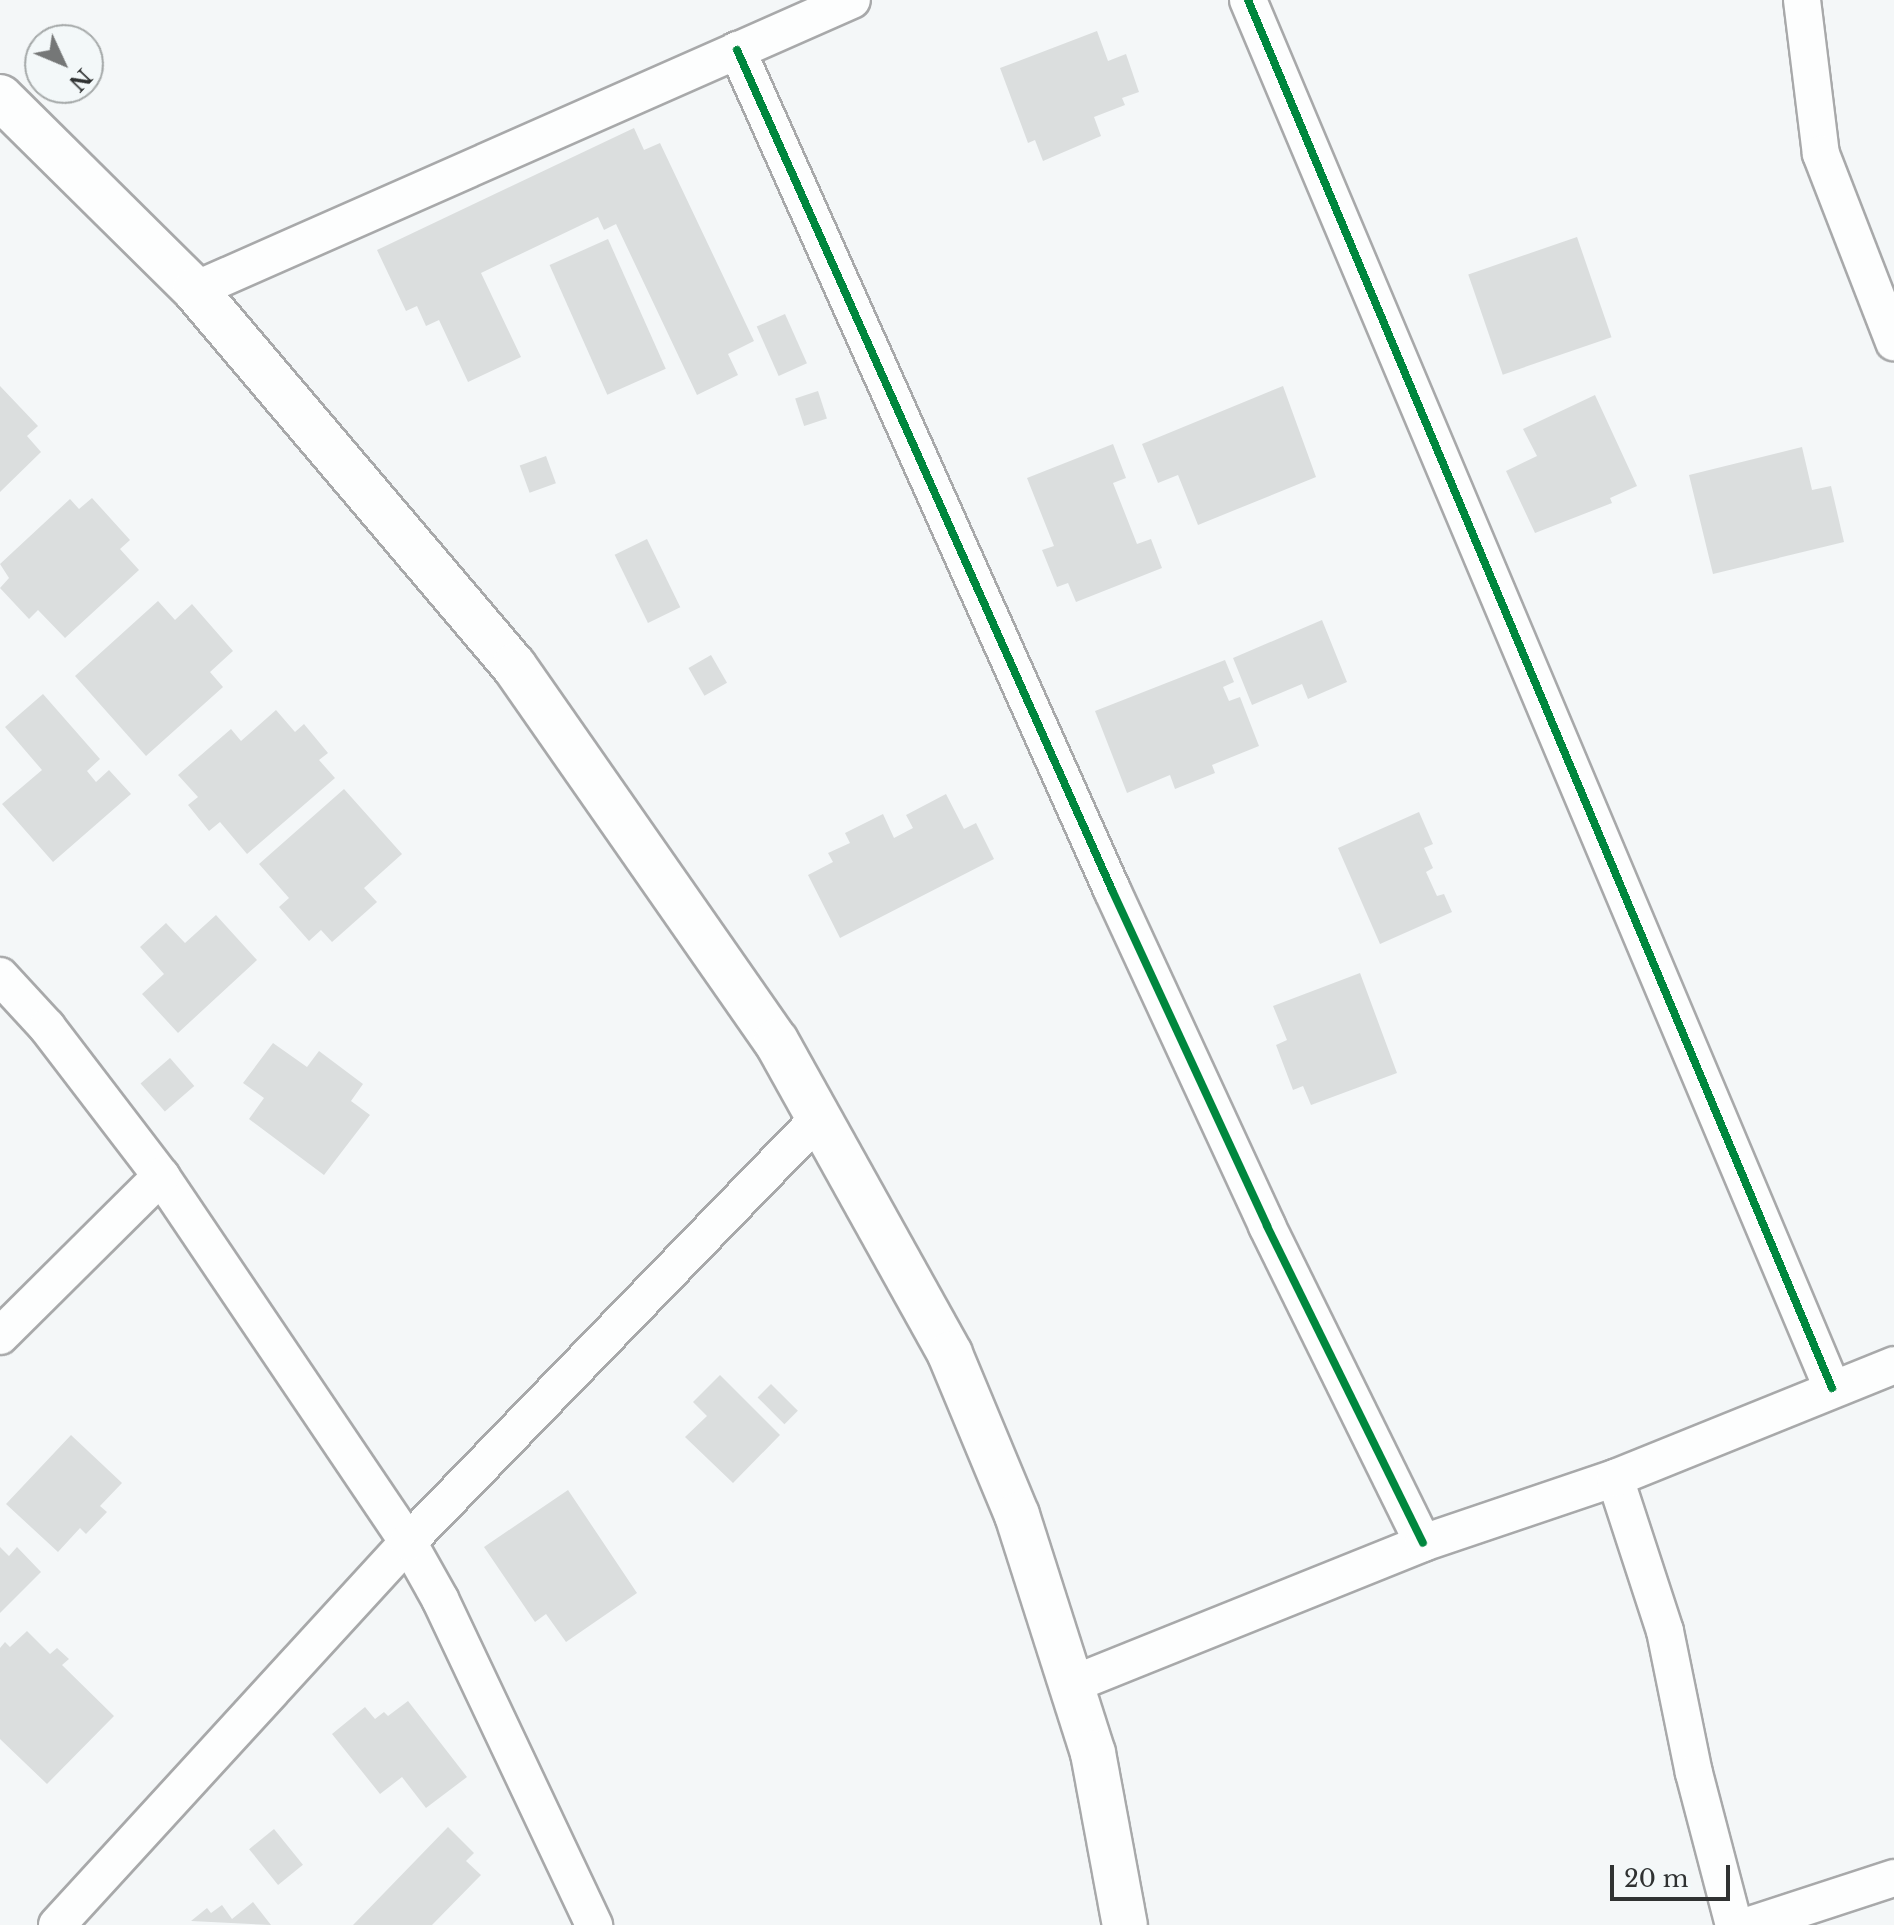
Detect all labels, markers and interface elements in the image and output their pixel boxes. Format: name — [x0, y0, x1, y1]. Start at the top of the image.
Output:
north arrow — [24, 24, 104, 104]
text: N — [63, 63, 97, 96]
scale bar — [1614, 1849, 1734, 1899]
text: 20 m — [1624, 1864, 1689, 1893]

